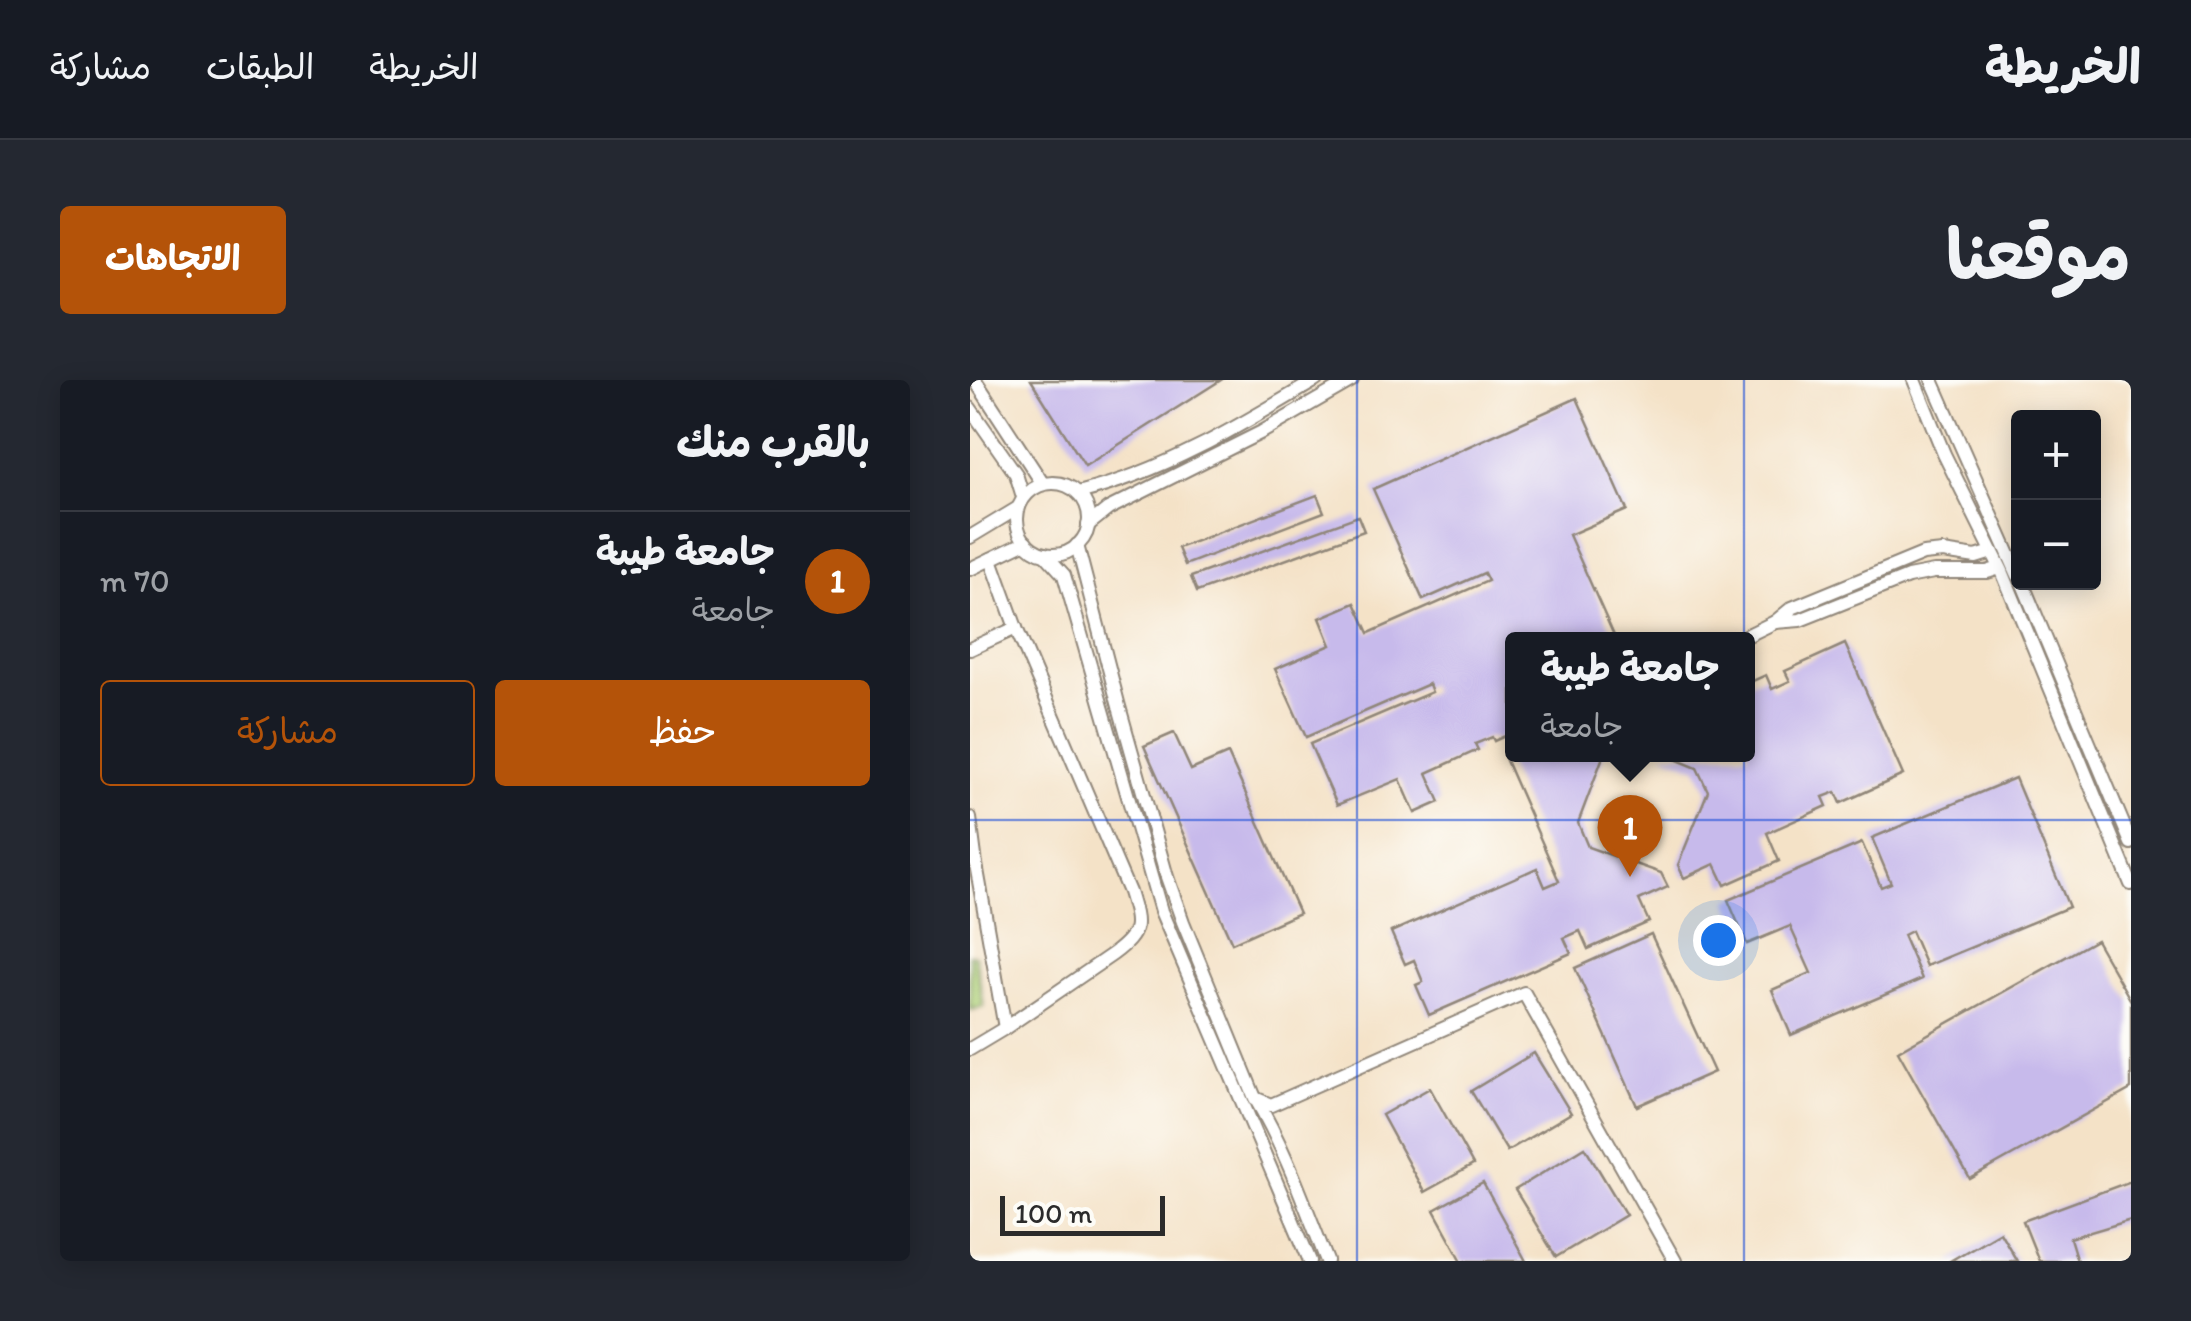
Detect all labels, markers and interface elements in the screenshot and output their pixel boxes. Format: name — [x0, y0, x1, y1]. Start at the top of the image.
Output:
text: الخريطة — [1985, 37, 2141, 95]
text: مشاركة — [50, 46, 151, 88]
text: الطبقات — [206, 46, 314, 88]
text: الخريطة — [369, 46, 479, 88]
button: الاتجاهات — [60, 206, 286, 314]
text: موقعنا — [1946, 212, 2131, 297]
map controls — [2011, 410, 2101, 590]
button: + — [2011, 410, 2101, 500]
text: بالقرب منك — [676, 417, 870, 468]
button: − — [2011, 500, 2101, 590]
text: جامعة طيبة — [596, 529, 775, 575]
text: 70 m — [100, 562, 170, 600]
text: 1 — [830, 562, 845, 600]
text: جامعة — [692, 591, 775, 629]
popup — [1505, 632, 1755, 762]
text: جامعة طيبة — [1540, 645, 1720, 691]
button: مشاركة — [100, 680, 475, 786]
button: حفظ — [495, 680, 870, 786]
text: جامعة — [1540, 707, 1624, 745]
pin: 1 — [1598, 794, 1662, 877]
your location — [1693, 915, 1744, 966]
scale bar — [1000, 1191, 1165, 1236]
text: 100 m — [1015, 1196, 1092, 1230]

